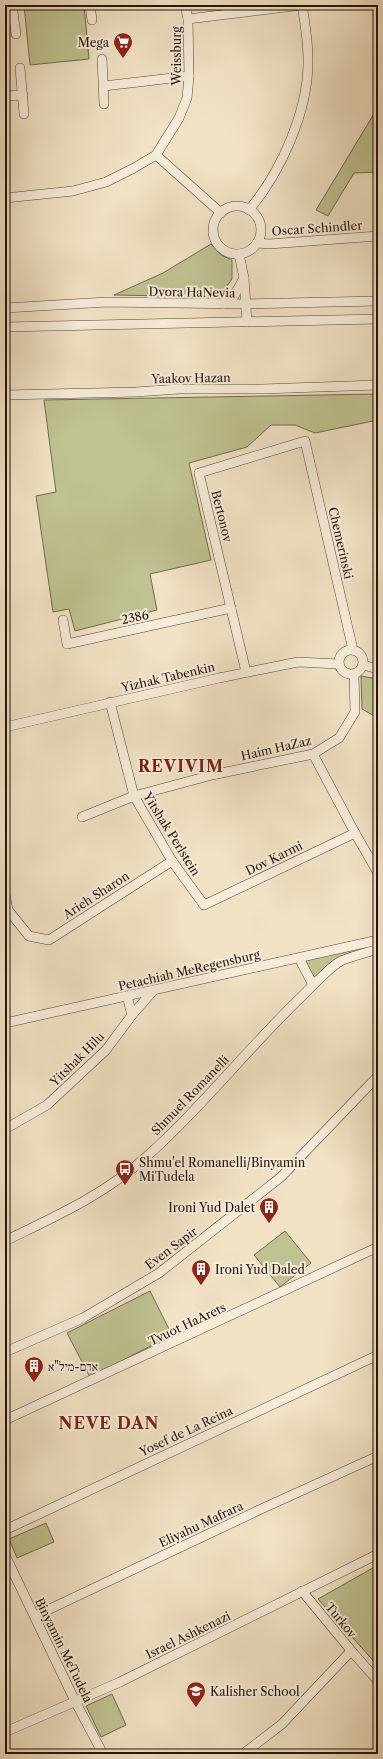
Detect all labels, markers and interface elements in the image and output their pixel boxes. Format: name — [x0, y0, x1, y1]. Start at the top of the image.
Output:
street label: Weissburg — [169, 26, 184, 86]
supermarket icon: Mega — [112, 31, 134, 59]
place label: Mega — [78, 35, 110, 50]
street label: Oscar Schindler — [271, 217, 363, 239]
street label: Dvora HaNevia — [149, 284, 236, 300]
street label: Yaakov Hazan — [150, 370, 231, 386]
street label: Bertonov — [208, 489, 236, 544]
street label: Chemerinski — [325, 506, 357, 581]
street label: 2386 — [120, 607, 150, 627]
street label: Yizhak Tabenkin — [119, 659, 217, 695]
street label: Haim HaZaz — [239, 733, 313, 763]
district label: REVIVIM — [138, 756, 224, 776]
street label: Yitshak Perlstein — [140, 789, 204, 879]
street label: Dov Karmi — [243, 838, 305, 878]
street label: Arieh Sharon — [59, 868, 132, 922]
street label: Petachiah MeRegensburg — [117, 946, 262, 994]
street label: Yitshak Hilu — [46, 1028, 108, 1090]
street label: Shmuel Romanelli — [148, 1052, 232, 1138]
place label: Shmu'el Romanelli/Binyamin MiTudela — [139, 1155, 306, 1184]
bus stop icon: Shmu'el Romanelli/Binyamin MiTudela — [114, 1158, 136, 1186]
building icon: Ironi Yud Dalet — [258, 1196, 280, 1224]
place label: Ironi Yud Dalet — [168, 1200, 256, 1215]
street label: Even Sapir — [142, 1224, 200, 1272]
building icon: Ironi Yud Daled — [190, 1258, 212, 1286]
place label: Ironi Yud Daled — [215, 1262, 306, 1277]
street label: Tvuot HaArets — [146, 1300, 228, 1348]
building icon: אדם-מיל"א — [23, 1355, 45, 1383]
place label: אדם-מיל"א — [48, 1359, 98, 1374]
street label: Yosef de La Reina — [136, 1403, 236, 1460]
district label: NEVE DAN — [59, 1413, 159, 1433]
street label: Eliyahu Mafrara — [156, 1498, 246, 1550]
street label: Binyamin MeTudela — [32, 1595, 96, 1705]
street label: Turkov — [322, 1599, 360, 1641]
street label: Israel Ashkenazi — [143, 1608, 233, 1662]
school or university icon: Kalisher School — [185, 1680, 207, 1708]
place label: Kalisher School — [210, 1684, 300, 1699]

